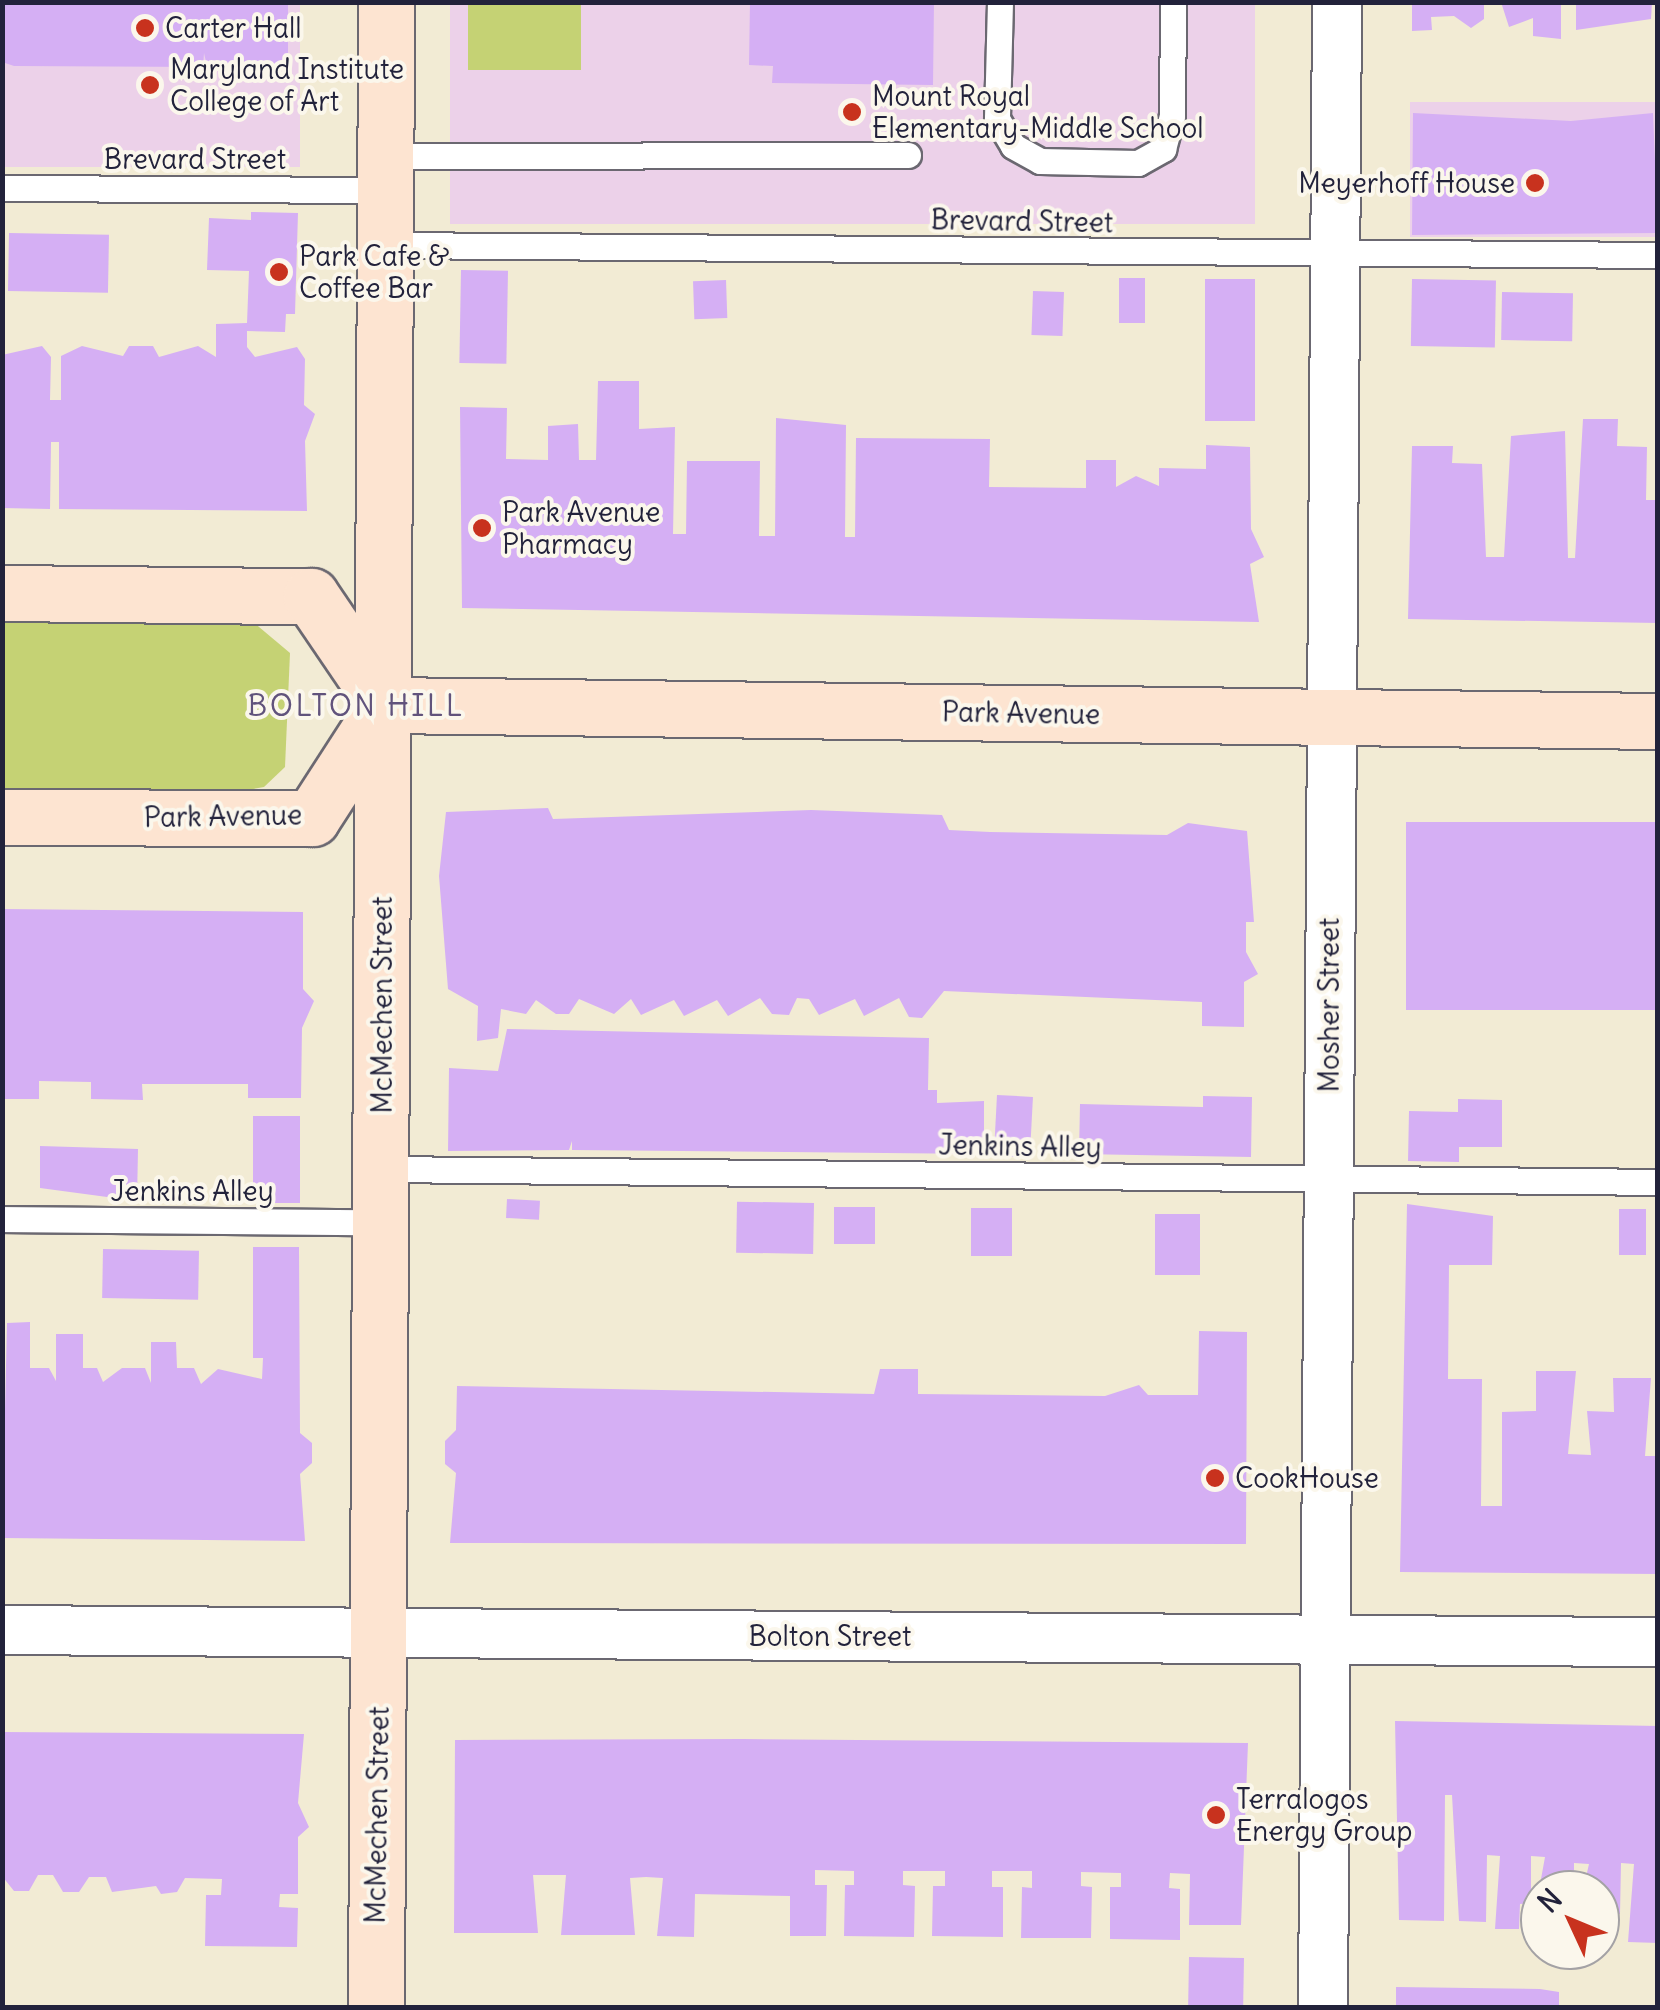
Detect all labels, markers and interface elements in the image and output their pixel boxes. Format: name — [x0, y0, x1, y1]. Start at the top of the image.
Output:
place label: Carter Hall — [165, 11, 302, 45]
marker: Carter Hall — [134, 17, 156, 39]
place label: Maryland Institute College of Art — [170, 52, 404, 118]
marker: Maryland Institute College of Art — [139, 74, 161, 96]
place label: Mount Royal Elementary-Middle School — [872, 79, 1203, 145]
marker: Mount Royal Elementary-Middle School — [841, 101, 863, 123]
street label: Brevard Street — [104, 142, 286, 176]
place label: Meyerhoff House — [1298, 166, 1515, 200]
marker: Meyerhoff House — [1524, 172, 1546, 194]
street label: Brevard Street — [931, 203, 1113, 239]
place label: Park Cafe & Coffee Bar — [299, 239, 449, 305]
marker: Park Cafe & Coffee Bar — [268, 261, 290, 283]
place label: Park Avenue Pharmacy — [502, 495, 660, 561]
marker: Park Avenue Pharmacy — [471, 517, 493, 539]
district label: BOLTON HILL — [248, 687, 464, 723]
street label: Park Avenue — [942, 695, 1100, 731]
street label: Park Avenue — [144, 798, 302, 834]
street label: McMechen Street — [365, 896, 399, 1114]
street label: Mosher Street — [1312, 917, 1346, 1093]
street label: Jenkins Alley — [938, 1128, 1102, 1164]
street label: Jenkins Alley — [110, 1174, 274, 1208]
place label: CookHouse — [1235, 1461, 1379, 1495]
marker: CookHouse — [1204, 1467, 1226, 1489]
street label: Bolton Street — [748, 1619, 912, 1653]
street label: McMechen Street — [358, 1706, 396, 1924]
place label: Terralogos Energy Group — [1236, 1782, 1412, 1848]
marker: Terralogos Energy Group — [1205, 1804, 1227, 1826]
north arrow — [1520, 1870, 1620, 1970]
text: N — [1530, 1881, 1570, 1920]

